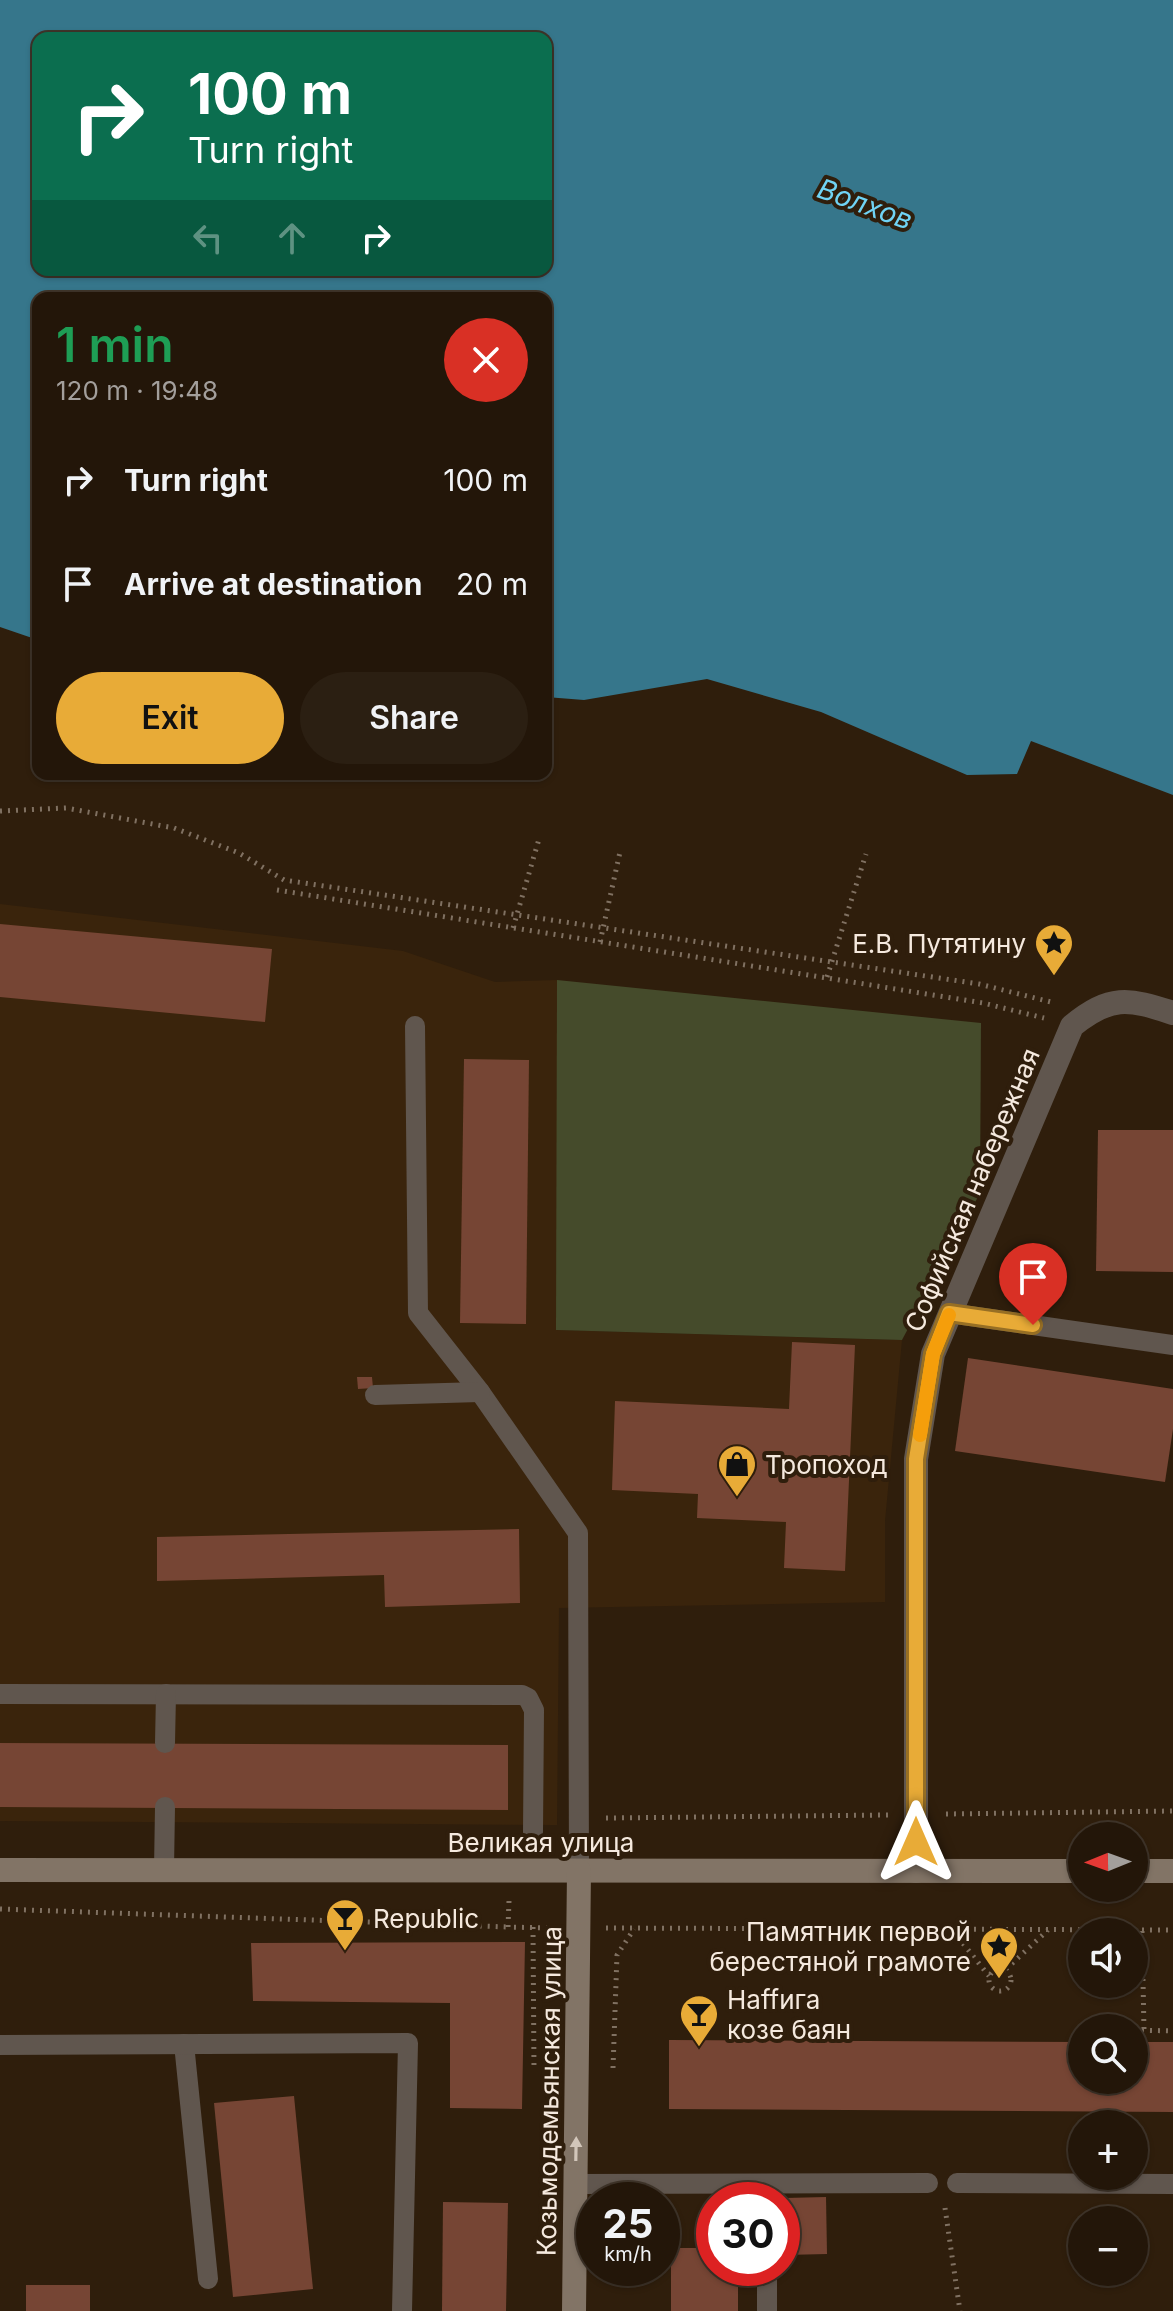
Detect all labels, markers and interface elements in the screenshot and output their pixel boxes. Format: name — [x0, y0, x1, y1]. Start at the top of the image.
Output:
text: 100 m — [188, 60, 352, 128]
icon: right — [56, 64, 160, 168]
text: Turn right — [188, 128, 353, 172]
water label: Волхов — [813, 171, 917, 237]
icon: left — [186, 216, 230, 260]
icon: ahead — [270, 216, 314, 260]
icon: right — [354, 216, 398, 260]
text: 1 min — [56, 315, 174, 374]
button: close — [444, 318, 528, 402]
text: 120 m · 19:48 — [56, 375, 218, 406]
icon: right — [56, 458, 100, 502]
text: Turn right — [124, 462, 268, 498]
text: 100 m — [443, 462, 528, 498]
icon: arrive — [56, 562, 100, 606]
text: Arrive at destination — [124, 566, 422, 602]
text: 20 m — [456, 566, 528, 602]
button: Exit — [56, 672, 284, 764]
button: Share — [300, 672, 528, 764]
place icon: Е.В. Путятину — [1033, 922, 1075, 977]
place label: Е.В. Путятину — [852, 928, 1026, 959]
street label: Софийская набережная — [898, 1044, 1046, 1336]
pin — [999, 1243, 1067, 1325]
icon: arrive — [1011, 1255, 1055, 1299]
shop icon: Тропоход — [716, 1443, 758, 1498]
place label: Тропоход — [765, 1449, 888, 1480]
position arrow — [874, 1800, 958, 1884]
north arrow — [1068, 1822, 1148, 1902]
map controls — [1068, 1822, 1148, 2286]
street label: Великая улица — [448, 1827, 634, 1858]
bar icon: Republic — [324, 1897, 366, 1952]
place label: Republic — [373, 1903, 479, 1934]
place label: Памятник первой берестяной грамоте — [709, 1916, 971, 1977]
button: sound — [1068, 1918, 1148, 1998]
place icon: Памятник первой берестяной грамоте — [978, 1925, 1020, 1980]
street label: Козьмодемьянская улица — [531, 1926, 567, 2256]
place label: Наffига козе баян — [727, 1984, 851, 2045]
bar icon: Наffига козе баян — [678, 1993, 720, 2048]
button: search — [1068, 2014, 1148, 2094]
button: + — [1068, 2110, 1148, 2190]
one-way arrow — [570, 2136, 582, 2161]
speed limit sign: 30 — [696, 2182, 800, 2286]
text: 25 — [603, 2199, 653, 2248]
button: − — [1068, 2206, 1148, 2286]
text: km/h — [604, 2242, 652, 2266]

